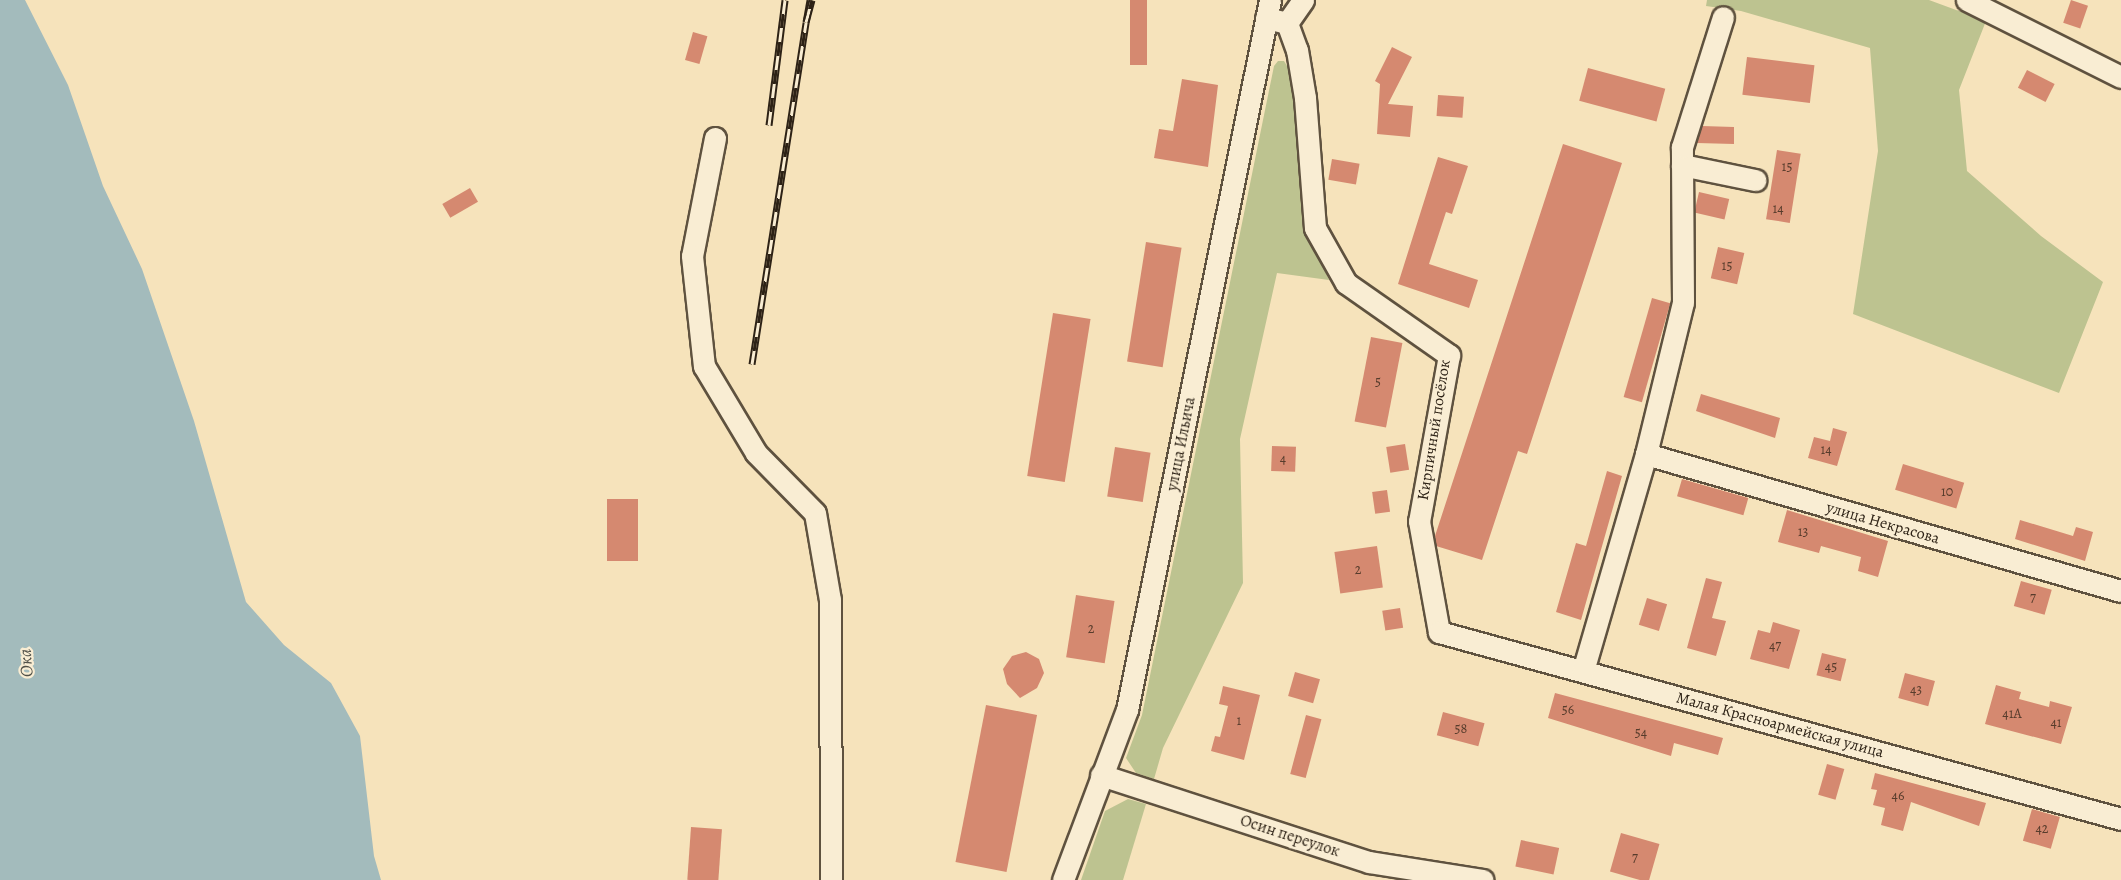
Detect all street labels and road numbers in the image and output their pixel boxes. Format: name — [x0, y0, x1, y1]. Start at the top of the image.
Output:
street label: Кирпичный посёлок — [1413, 358, 1455, 502]
street label: улица Ильича — [1162, 395, 1200, 493]
street label: улица Некрасова — [1824, 498, 1942, 548]
street label: Малая Красноармейская улица — [1674, 688, 1886, 762]
street label: Осин переулок — [1238, 811, 1342, 861]

